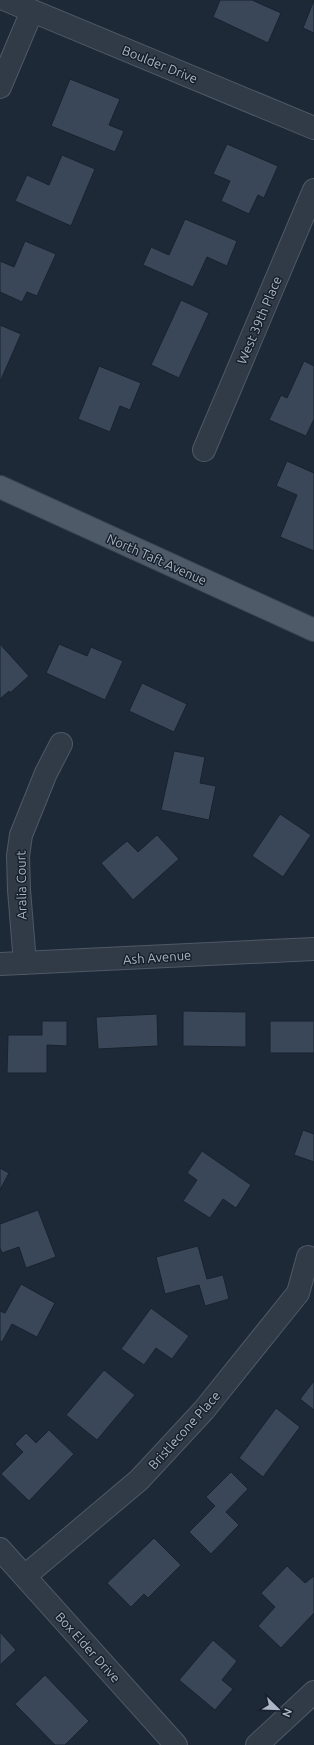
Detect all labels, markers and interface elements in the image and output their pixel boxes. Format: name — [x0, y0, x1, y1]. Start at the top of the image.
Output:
street label: Boulder Drive — [120, 43, 200, 85]
street label: West 39th Place — [234, 274, 284, 366]
street label: North Taft Avenue — [105, 531, 209, 587]
street label: Aralia Court — [13, 850, 29, 920]
street label: Ash Avenue — [122, 948, 192, 966]
street label: Bristlecone Place — [145, 1388, 223, 1472]
street label: Box Elder Drive — [53, 1609, 123, 1685]
north arrow — [258, 1689, 298, 1729]
text: N — [280, 1707, 294, 1719]

